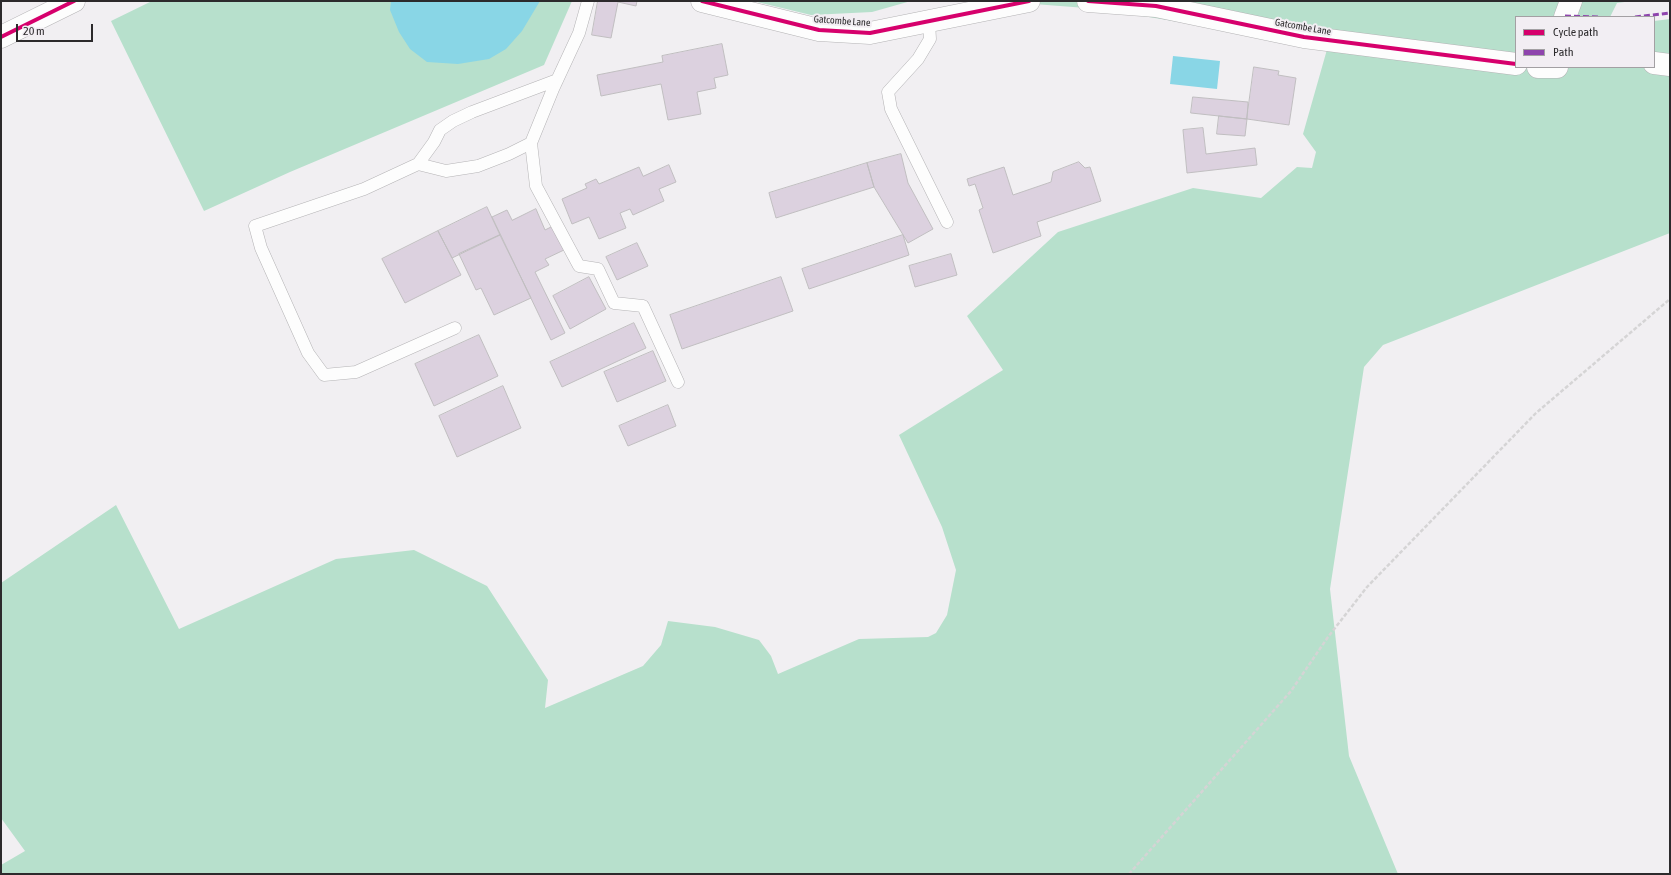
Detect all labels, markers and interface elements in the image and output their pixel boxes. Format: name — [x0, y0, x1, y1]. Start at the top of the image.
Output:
street label: Gatcombe Lane — [813, 13, 871, 29]
scale bar — [18, 16, 95, 42]
street label: Gatcombe Lane — [1274, 16, 1332, 38]
legend — [1515, 16, 1655, 68]
text: 20 m — [23, 24, 45, 38]
text: Cycle path — [1553, 25, 1598, 39]
text: Path — [1553, 45, 1574, 59]

